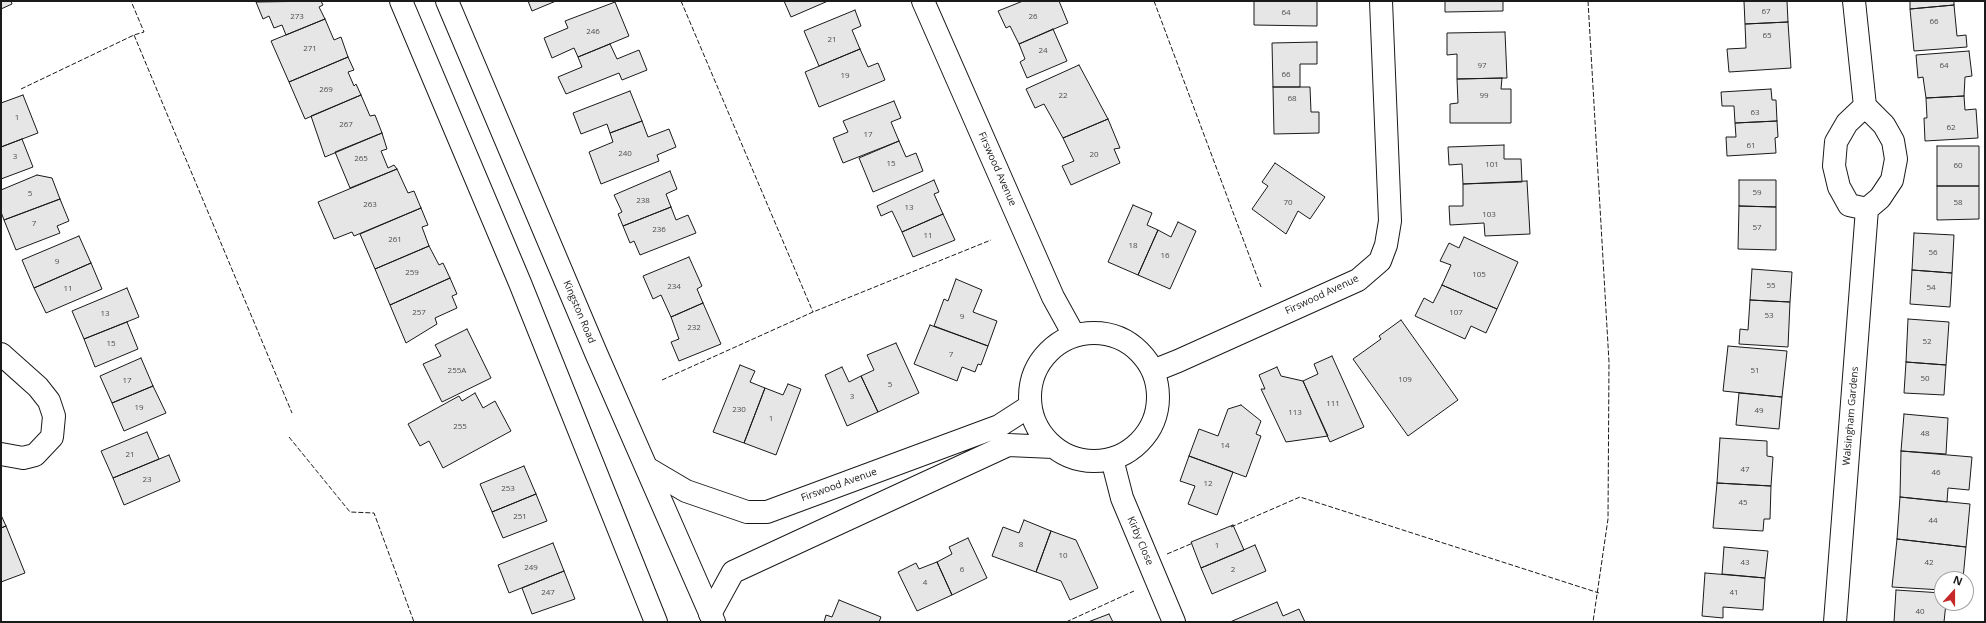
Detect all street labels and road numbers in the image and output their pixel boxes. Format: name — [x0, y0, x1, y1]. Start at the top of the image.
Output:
street label: Firswood Avenue — [975, 130, 1019, 208]
street label: Firswood Avenue — [1283, 273, 1361, 317]
street label: Kingston Road — [560, 279, 598, 345]
street label: Walsingham Gardens — [1841, 366, 1861, 466]
street label: Firswood Avenue — [799, 466, 879, 504]
street label: Kirby Close — [1124, 515, 1156, 567]

